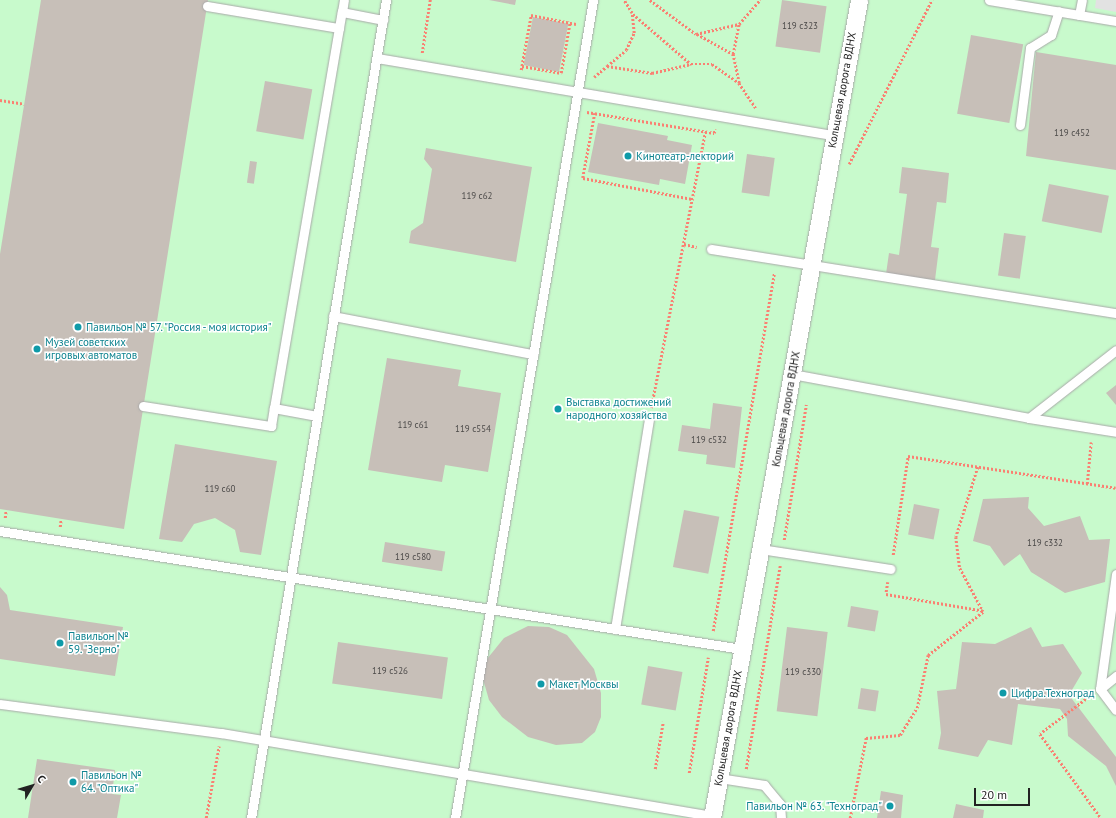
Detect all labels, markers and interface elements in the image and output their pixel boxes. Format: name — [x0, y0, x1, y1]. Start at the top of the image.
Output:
house number: 119 с323 — [782, 21, 818, 31]
street label: Кольцевая дорога ВДНХ — [825, 31, 859, 149]
house number: 119 с452 — [1054, 128, 1090, 138]
place label: Кинотеатр-лекторий — [636, 149, 734, 163]
marker: Кинотеатр-лекторий — [623, 151, 633, 161]
house number: 119 с62 — [462, 191, 492, 201]
place label: Павильон № 57. "Россия - моя история" — [86, 320, 275, 334]
marker: Павильон № 57. "Россия - моя история" — [73, 322, 83, 332]
place label: Музей советских игровых автоматов — [45, 336, 137, 362]
marker: Музей советских игровых автоматов — [32, 344, 42, 354]
street label: Кольцевая дорога ВДНХ — [769, 350, 803, 468]
place label: Выставка достижений народного хозяйства — [566, 396, 671, 422]
marker: Выставка достижений народного хозяйства — [553, 404, 563, 414]
house number: 119 с61 — [398, 420, 428, 430]
house number: 119 с554 — [455, 424, 491, 434]
house number: 119 с532 — [691, 435, 727, 445]
house number: 119 с60 — [205, 484, 235, 494]
house number: 119 с332 — [1027, 538, 1063, 548]
house number: 119 с580 — [395, 552, 431, 562]
place label: Павильон № 59. "Зерно" — [68, 630, 129, 656]
marker: Павильон № 59. "Зерно" — [55, 638, 65, 648]
house number: 119 с526 — [372, 666, 408, 676]
house number: 119 с330 — [785, 667, 821, 677]
street label: Кольцевая дорога ВДНХ — [711, 669, 745, 787]
place label: Макет Москвы — [549, 677, 619, 691]
marker: Макет Москвы — [536, 679, 546, 689]
place label: Цифра.Техноград — [1011, 686, 1094, 700]
marker: Цифра.Техноград — [998, 688, 1008, 698]
north arrow — [12, 766, 52, 806]
place label: Павильон № 64. "Оптика" — [81, 769, 142, 795]
text: С — [34, 772, 49, 785]
marker: Павильон № 64. "Оптика" — [68, 777, 78, 787]
scale bar — [976, 780, 1032, 806]
text: 20 m — [981, 787, 1007, 802]
place label: Павильон № 63. "Техноград" — [745, 799, 882, 813]
marker: Павильон № 63. "Техноград" — [885, 801, 895, 811]

